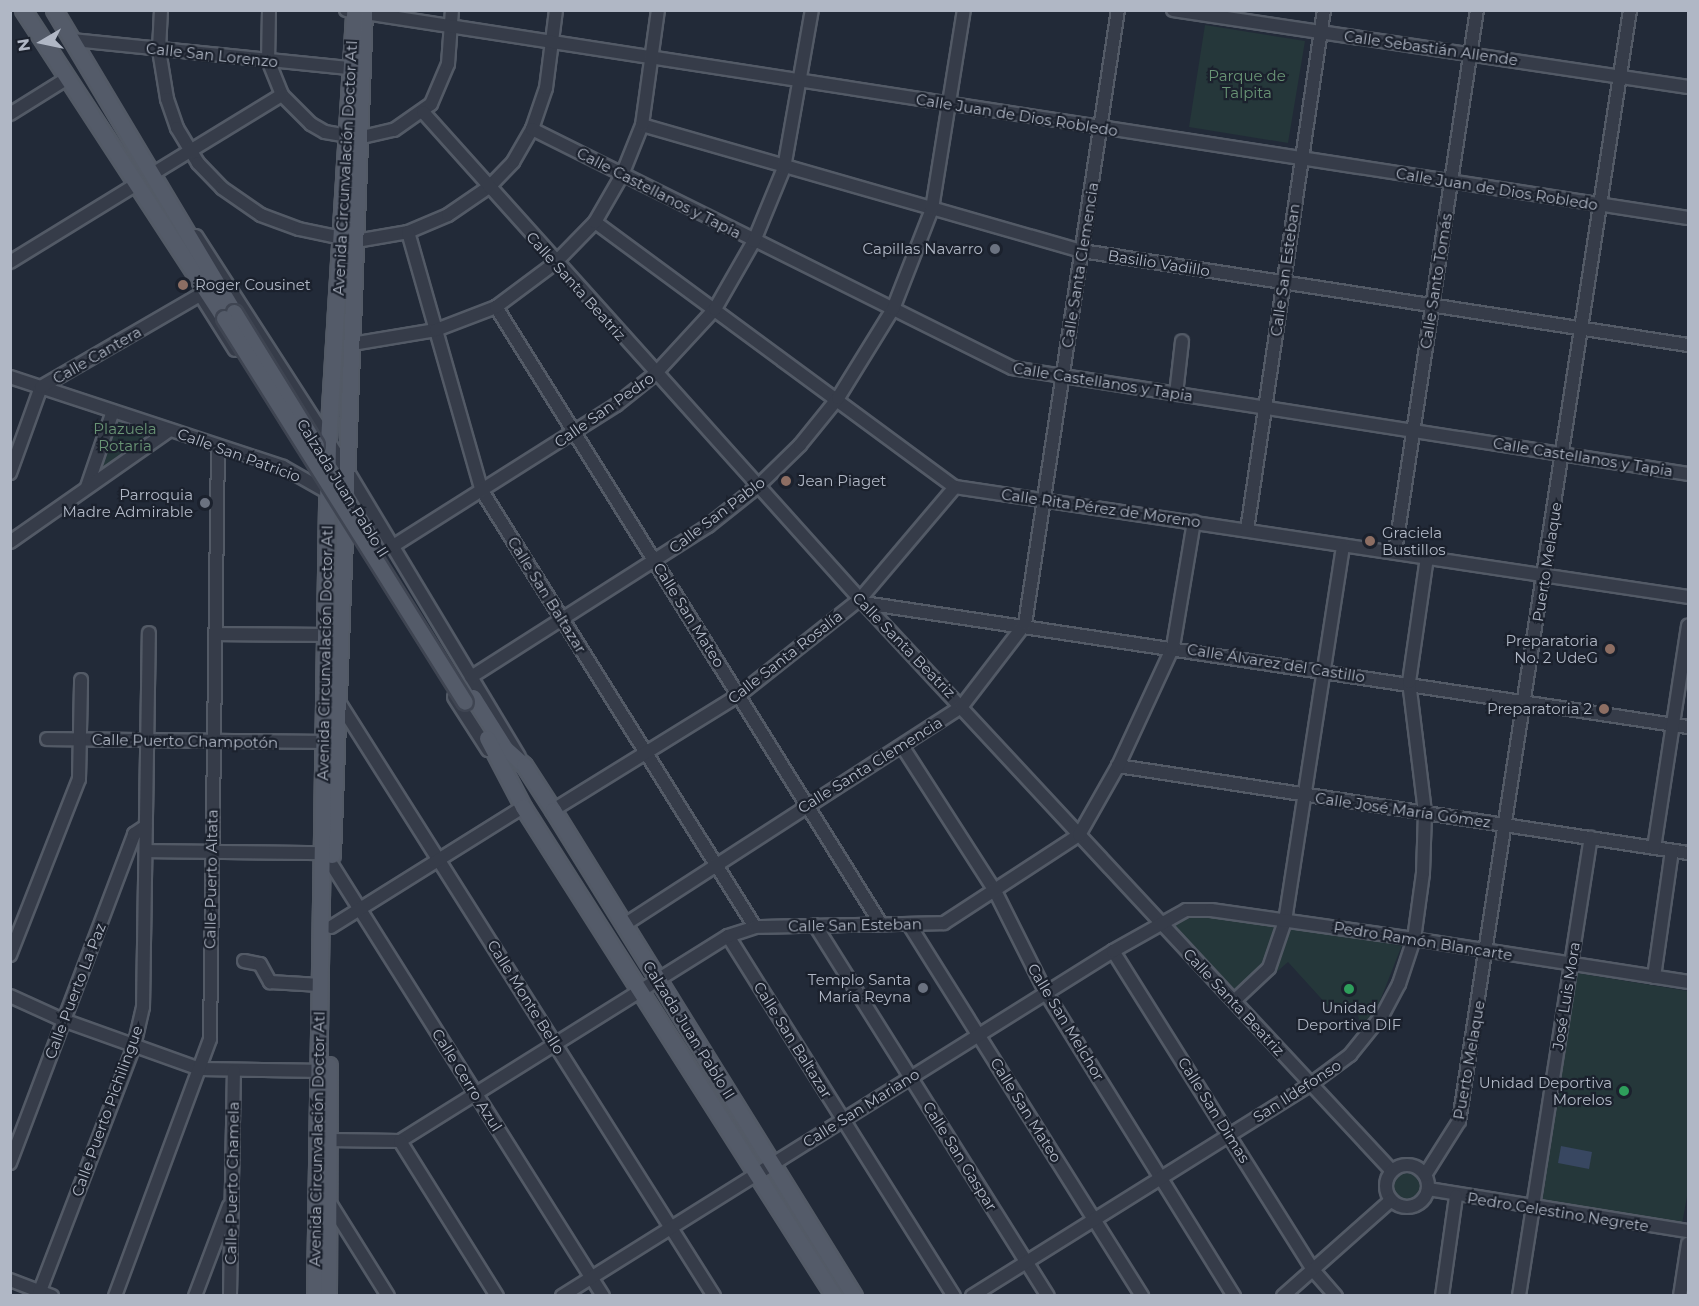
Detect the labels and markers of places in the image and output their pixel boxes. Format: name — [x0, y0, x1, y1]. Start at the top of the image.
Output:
place label: Capillas Navarro — [863, 240, 983, 258]
marker: Capillas Navarro — [988, 242, 1002, 256]
place label: Roger Cousinet — [195, 276, 311, 294]
marker: Roger Cousinet — [176, 278, 190, 292]
place label: Jean Piaget — [798, 472, 886, 490]
marker: Jean Piaget — [779, 474, 793, 488]
place label: Parroquia Madre Admirable — [63, 485, 193, 520]
marker: Parroquia Madre Admirable — [198, 496, 212, 510]
place label: Graciela Bustillos — [1382, 523, 1446, 558]
marker: Graciela Bustillos — [1363, 534, 1377, 548]
place label: Preparatoria No. 2 UdeG — [1505, 631, 1598, 666]
marker: Preparatoria No. 2 UdeG — [1603, 642, 1617, 656]
place label: Preparatoria 2 — [1487, 700, 1592, 718]
marker: Preparatoria 2 — [1597, 702, 1611, 716]
place label: Templo Santa María Reyna — [808, 970, 911, 1005]
marker: Templo Santa María Reyna — [916, 981, 930, 995]
marker: Unidad Deportiva DIF — [1342, 982, 1356, 996]
place label: Unidad Deportiva DIF — [1297, 998, 1401, 1033]
place label: Unidad Deportiva Morelos — [1479, 1073, 1612, 1108]
marker: Unidad Deportiva Morelos — [1617, 1084, 1631, 1098]

